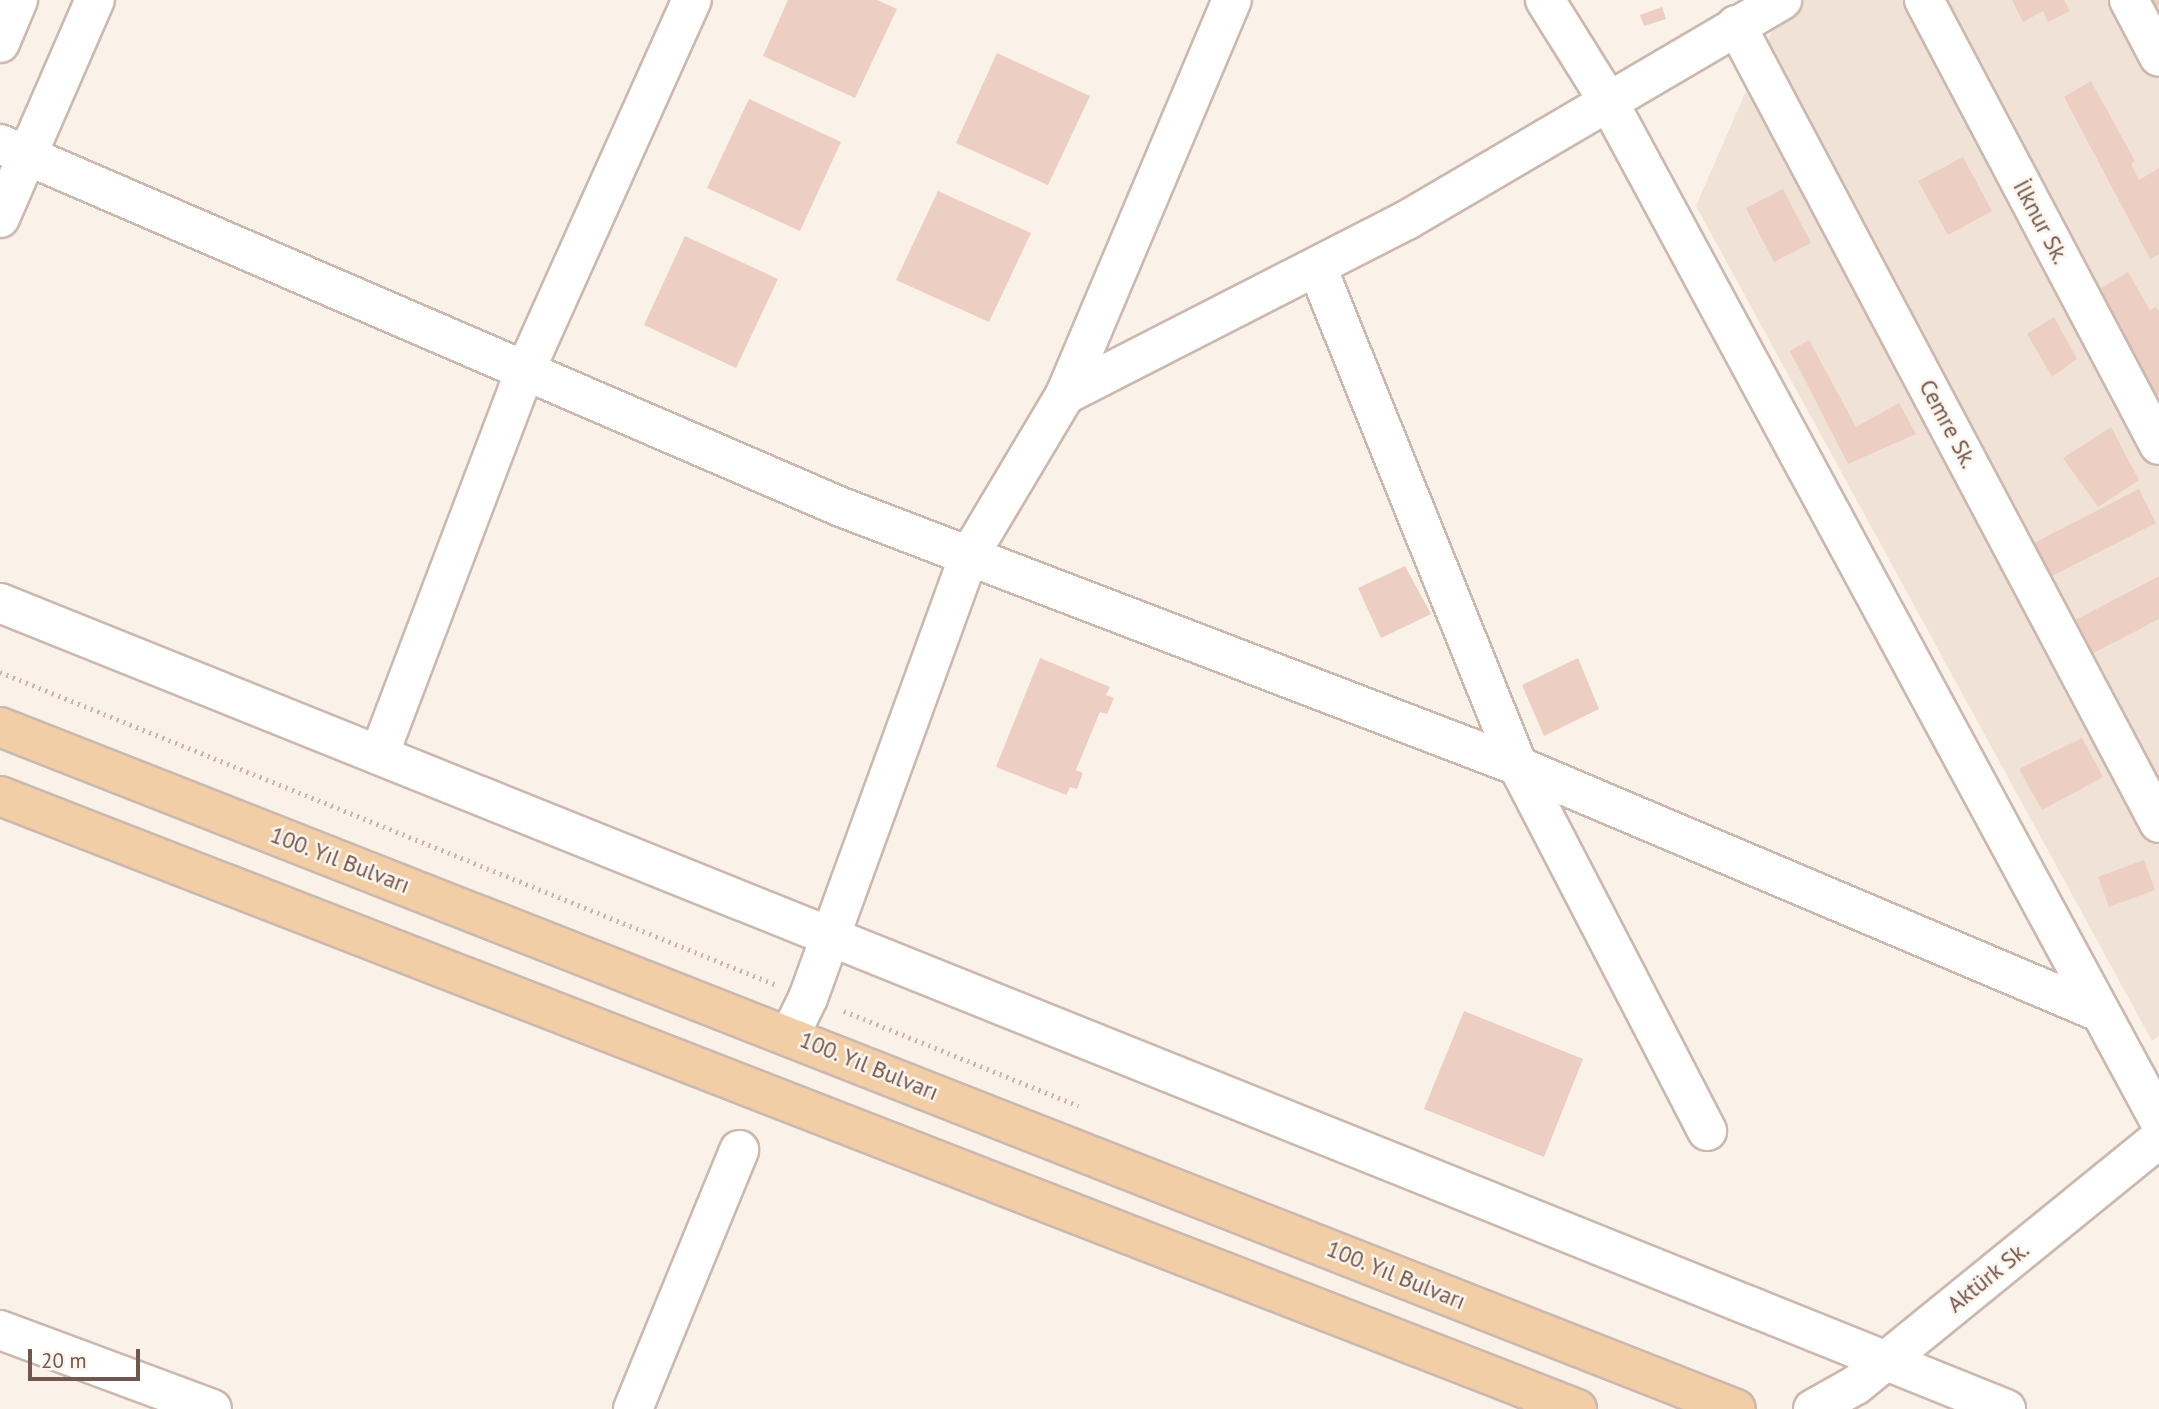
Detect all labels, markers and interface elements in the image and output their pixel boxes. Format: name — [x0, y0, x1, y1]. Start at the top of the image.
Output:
street label: İlknur Sk. — [2007, 175, 2075, 269]
street label: Cemre Sk. — [1913, 375, 1983, 473]
street label: 100. Yıl Bulvarı — [265, 820, 415, 900]
street label: 100. Yıl Bulvarı — [795, 1025, 943, 1107]
street label: 100. Yıl Bulvarı — [1322, 1234, 1470, 1316]
street label: Aktürk Sk. — [1941, 1236, 2035, 1318]
scale bar — [32, 1336, 144, 1380]
text: 20 m — [41, 1347, 87, 1374]

